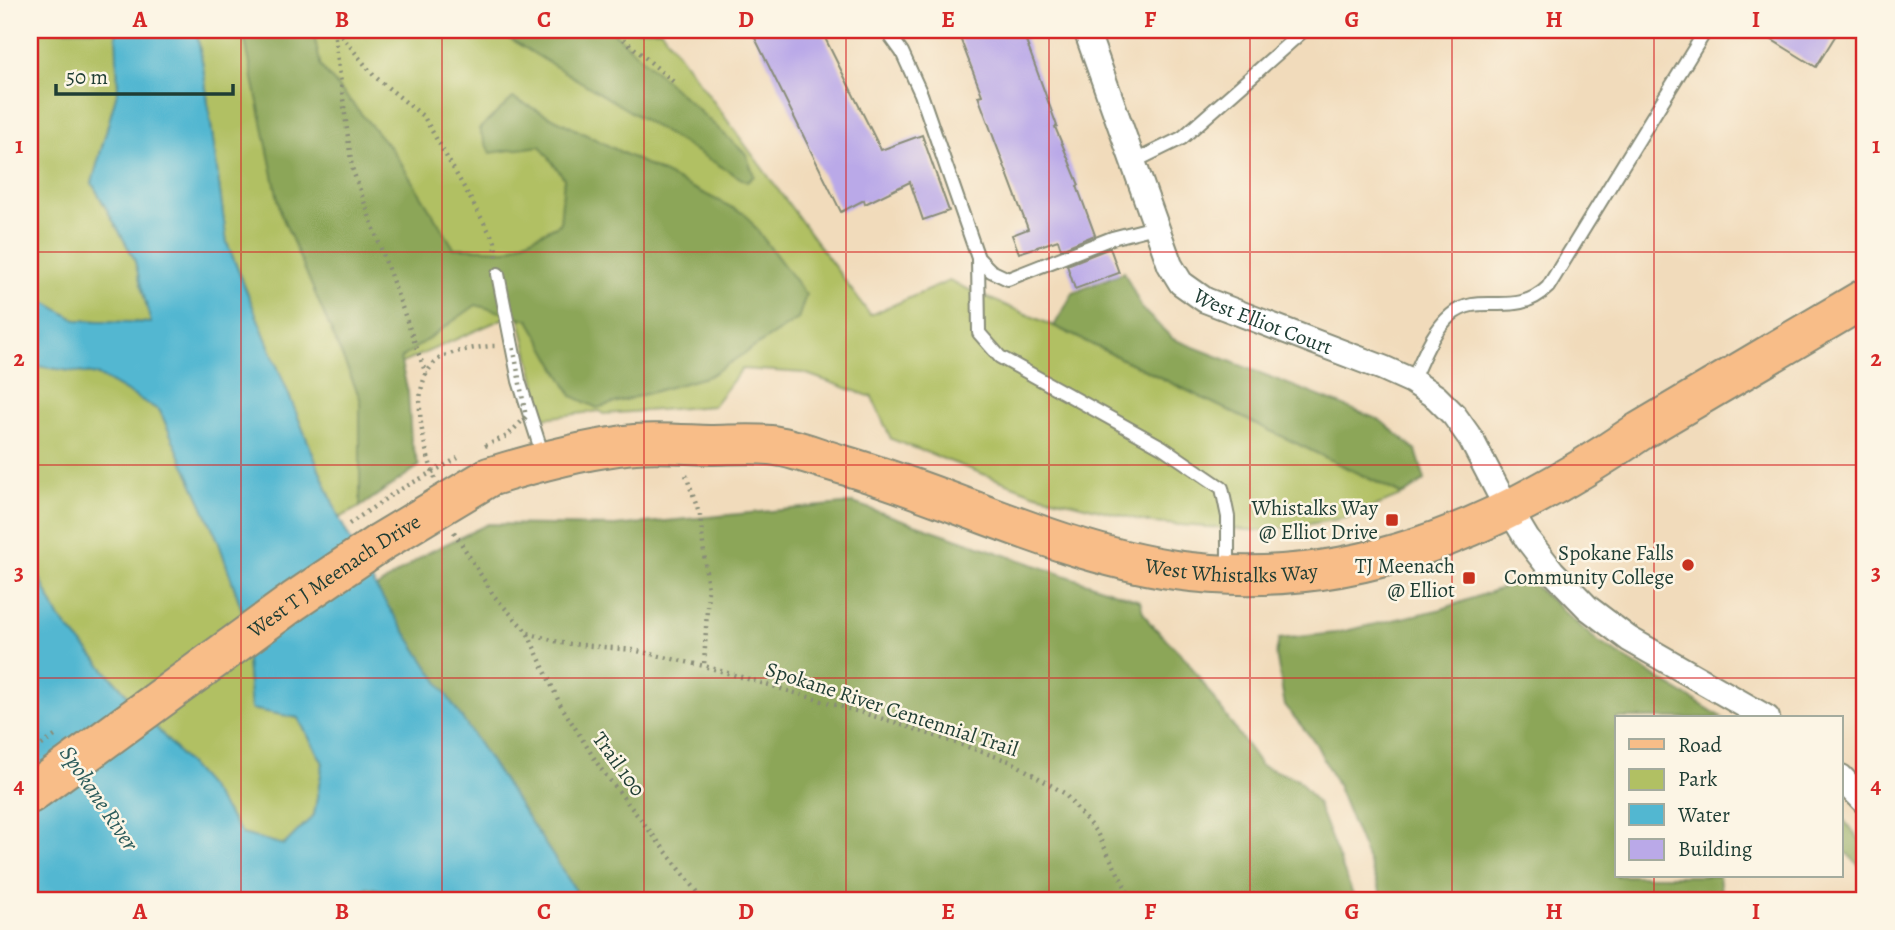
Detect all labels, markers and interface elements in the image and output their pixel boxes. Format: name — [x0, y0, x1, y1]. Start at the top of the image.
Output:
text: A — [132, 4, 148, 35]
text: B — [335, 4, 349, 35]
text: C — [537, 4, 551, 35]
text: D — [738, 4, 754, 35]
text: E — [941, 4, 955, 35]
text: F — [1144, 4, 1157, 35]
text: G — [1344, 4, 1360, 35]
text: H — [1545, 4, 1563, 35]
text: I — [1752, 4, 1760, 35]
scale bar — [56, 52, 233, 96]
text: 50 m — [66, 63, 108, 91]
text: 1 — [15, 130, 23, 161]
text: 1 — [1872, 130, 1880, 161]
street label: West Elliot Court — [1187, 281, 1336, 361]
text: 2 — [13, 343, 25, 374]
text: 2 — [1870, 343, 1882, 374]
place label: Whistalks Way @ Elliot Drive — [1251, 494, 1379, 546]
street label: West T J Meenach Drive — [241, 508, 426, 645]
marker: Whistalks Way @ Elliot Drive — [1384, 512, 1400, 528]
place label: Spokane Falls Community College — [1504, 539, 1674, 591]
street label: West Whistalks Way — [1142, 551, 1320, 589]
place label: TJ Meenach @ Elliot — [1355, 552, 1455, 604]
text: 3 — [14, 557, 24, 588]
marker: Spokane Falls Community College — [1680, 557, 1696, 573]
text: 3 — [1871, 557, 1881, 588]
marker: TJ Meenach @ Elliot — [1461, 570, 1477, 586]
street label: Spokane River Centennial Trail — [762, 655, 1022, 763]
legend — [1615, 716, 1842, 878]
street label: Trail 100 — [586, 726, 652, 802]
text: Road — [1678, 731, 1722, 759]
water label: Spokane River — [52, 739, 146, 857]
text: Park — [1678, 765, 1718, 793]
text: 4 — [14, 770, 25, 801]
text: 4 — [1871, 770, 1882, 801]
text: Water — [1677, 801, 1730, 829]
text: Building — [1678, 835, 1753, 863]
text: A — [132, 896, 148, 927]
text: B — [335, 896, 349, 927]
text: C — [537, 896, 551, 927]
text: D — [738, 896, 754, 927]
text: E — [941, 896, 955, 927]
text: F — [1144, 896, 1157, 927]
text: G — [1344, 896, 1360, 927]
text: H — [1545, 896, 1563, 927]
text: I — [1752, 896, 1760, 927]

